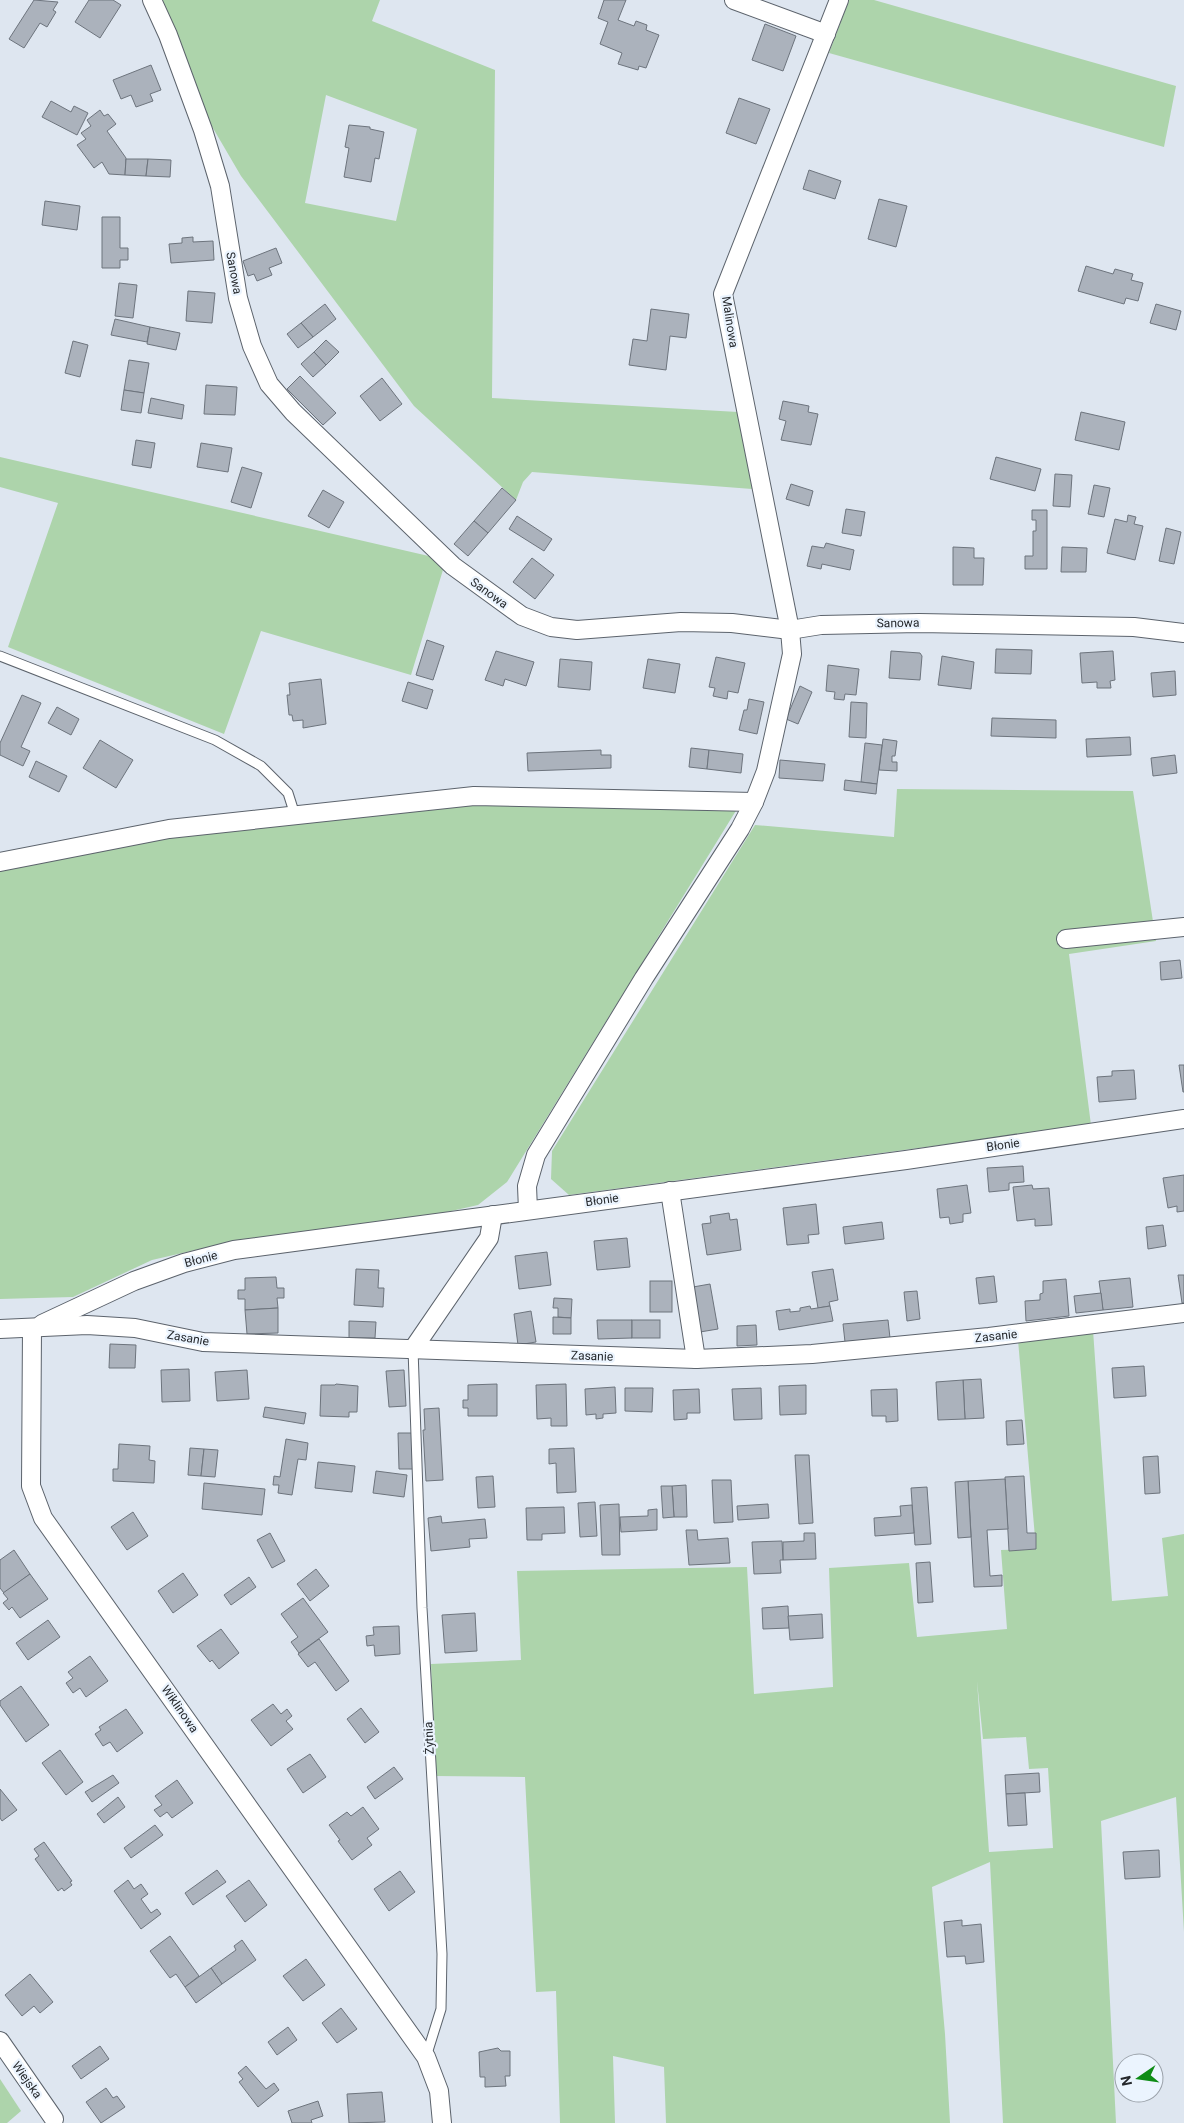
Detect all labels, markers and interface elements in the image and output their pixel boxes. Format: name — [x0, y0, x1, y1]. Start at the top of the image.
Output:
street label: Sanowa — [223, 251, 245, 295]
street label: Malinowa — [719, 295, 741, 349]
street label: Sanowa — [468, 575, 510, 611]
street label: Sanowa — [877, 616, 919, 630]
street label: Błonie — [985, 1136, 1021, 1154]
street label: Błonie — [584, 1191, 620, 1209]
street label: Błonie — [183, 1248, 219, 1270]
street label: Zasanie — [166, 1327, 210, 1349]
street label: Zasanie — [974, 1327, 1018, 1345]
street label: Zasanie — [571, 1348, 613, 1364]
street label: Wiklinowa — [159, 1683, 201, 1735]
street label: Żytnia — [420, 1721, 437, 1755]
north arrow — [1114, 2053, 1164, 2103]
street label: Wiejska — [9, 2059, 45, 2101]
text: N — [1117, 2074, 1135, 2088]

